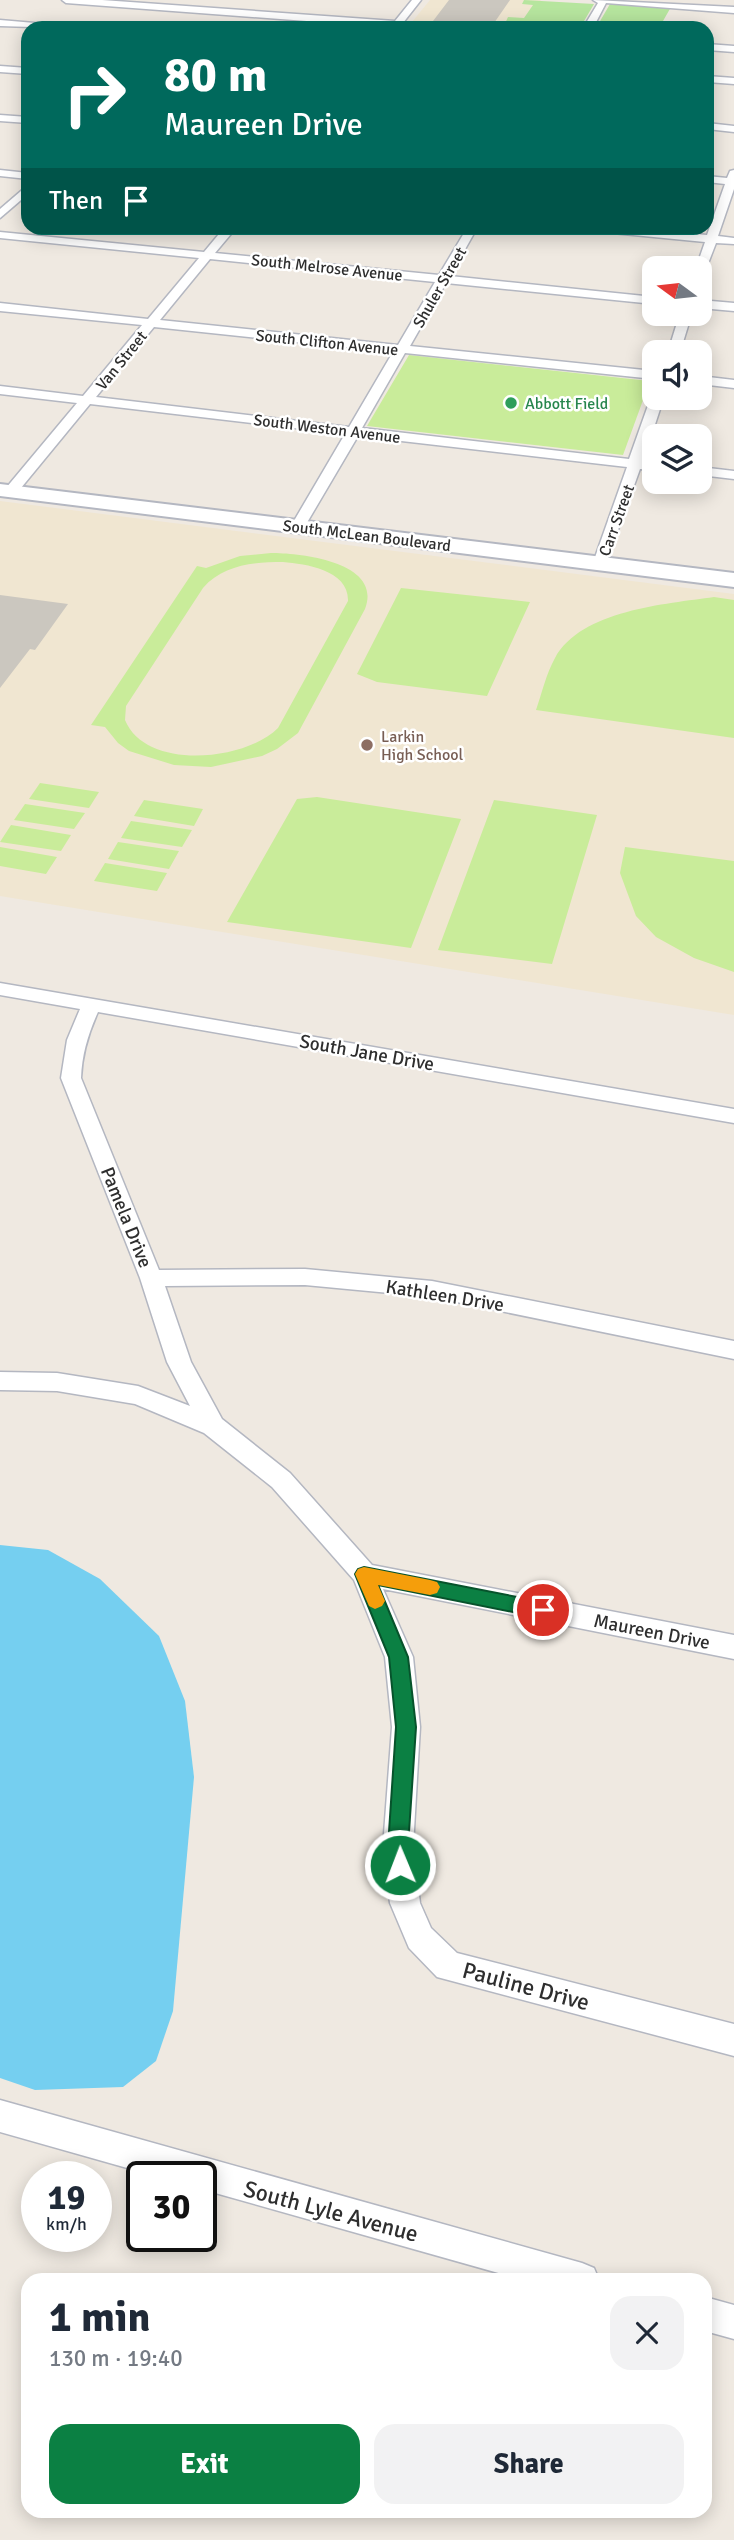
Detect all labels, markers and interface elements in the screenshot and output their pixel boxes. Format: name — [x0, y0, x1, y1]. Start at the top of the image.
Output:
text: 80 m — [164, 45, 267, 105]
icon: right — [49, 49, 140, 140]
text: Maureen Drive — [164, 105, 363, 144]
icon: arrive — [117, 182, 155, 220]
text: Then — [49, 185, 103, 217]
street label: Shuler Street — [409, 243, 471, 331]
street label: South Melrose Avenue — [250, 250, 403, 286]
north arrow — [642, 256, 712, 326]
map controls — [642, 256, 712, 494]
street label: South Clifton Avenue — [255, 326, 399, 360]
street label: Van Street — [92, 327, 152, 394]
button: sound — [642, 340, 712, 410]
place label: Abbott Field — [525, 394, 608, 414]
marker: Abbott Field — [503, 395, 519, 411]
street label: South Weston Avenue — [252, 410, 401, 448]
button: layers — [642, 424, 712, 494]
street label: Carr Street — [595, 481, 639, 559]
street label: South McLean Boulevard — [282, 516, 452, 556]
place label: Larkin High School — [381, 727, 464, 765]
marker: Larkin High School — [359, 737, 375, 753]
street label: South Jane Drive — [298, 1029, 436, 1077]
street label: Pamela Drive — [95, 1163, 157, 1271]
street label: Kathleen Drive — [384, 1275, 506, 1317]
pin — [513, 1580, 573, 1640]
icon: arrive — [524, 1591, 562, 1629]
street label: Maureen Drive — [592, 1609, 712, 1655]
position arrow — [363, 1828, 437, 1902]
street label: Pauline Drive — [459, 1956, 593, 2017]
speed limit sign: 30 — [126, 2161, 217, 2252]
street label: South Lyle Avenue — [240, 2174, 421, 2249]
text: 19 — [48, 2176, 85, 2219]
text: km/h — [46, 2213, 87, 2235]
text: 1 min — [49, 2292, 150, 2343]
button: close — [610, 2296, 684, 2370]
text: 130 m · 19:40 — [49, 2344, 183, 2373]
button: Exit — [49, 2424, 360, 2504]
button: Share — [374, 2424, 684, 2504]

